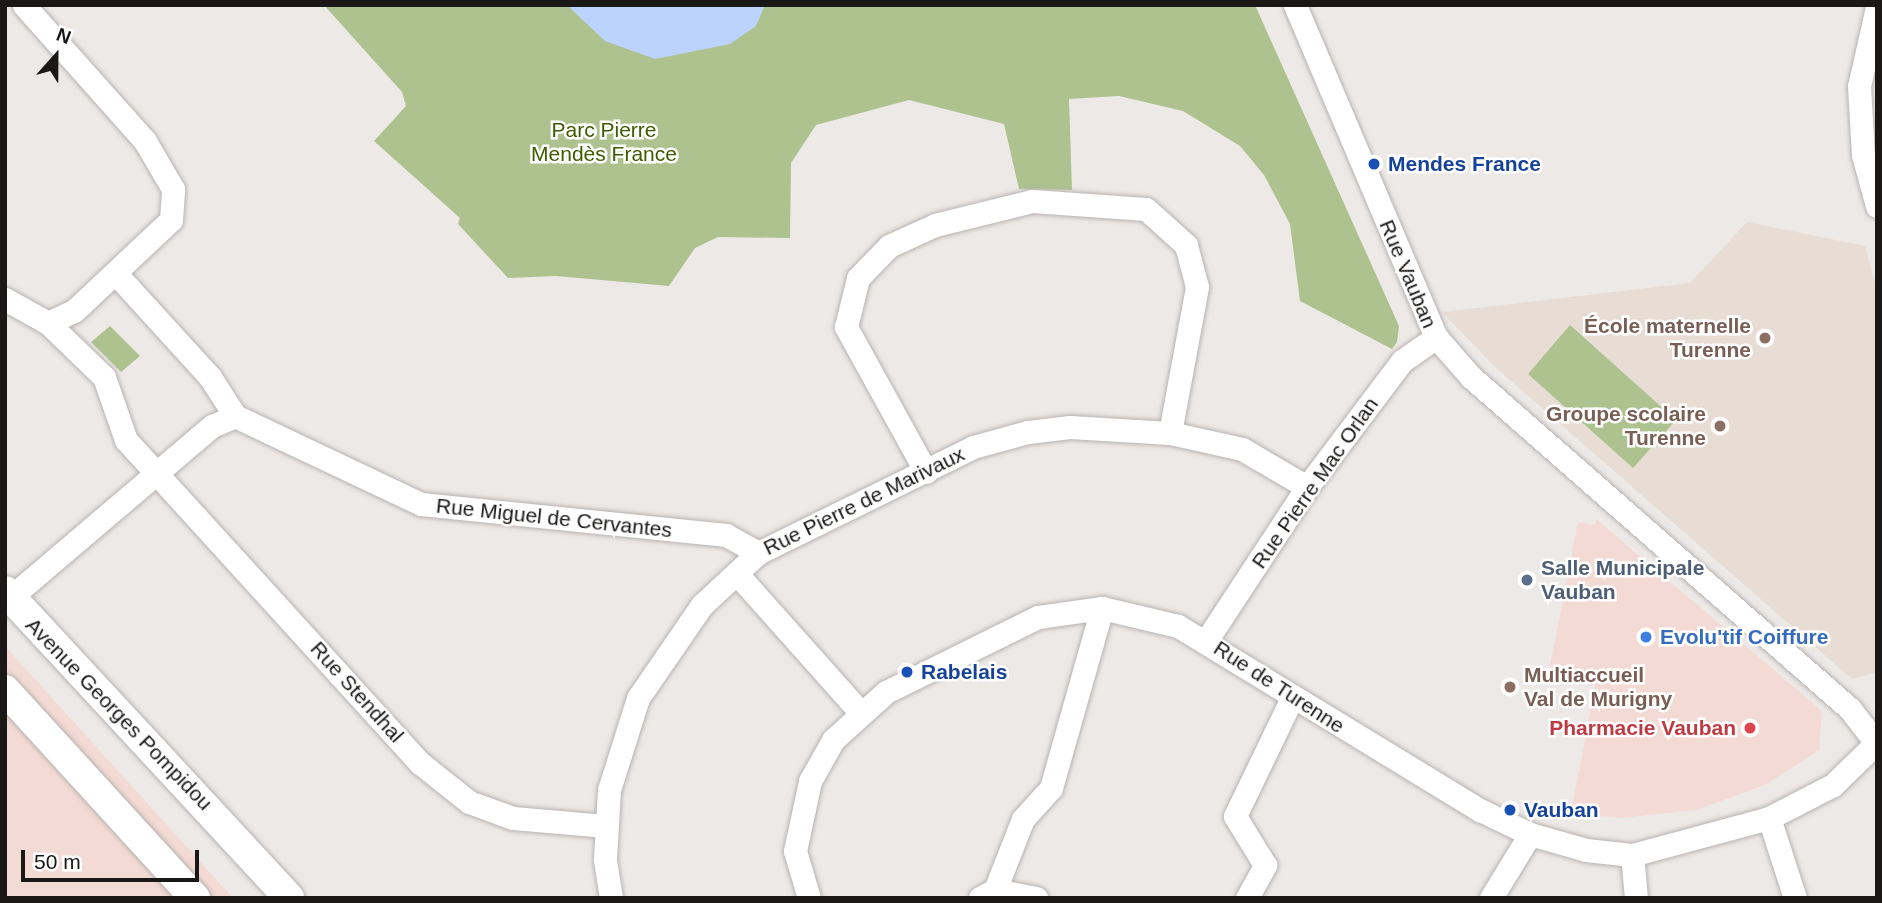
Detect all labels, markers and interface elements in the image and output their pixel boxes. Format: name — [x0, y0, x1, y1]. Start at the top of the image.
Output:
north arrow — [21, 21, 91, 91]
text: N — [54, 24, 74, 48]
park label: Parc Pierre Mendès France — [531, 117, 677, 167]
place label: Mendes France — [1388, 151, 1541, 177]
marker: Mendes France — [1366, 156, 1382, 172]
street label: Rue Vauban — [1374, 216, 1442, 332]
place label: École maternelle Turenne — [1584, 313, 1751, 363]
marker: École maternelle Turenne — [1757, 330, 1773, 346]
street label: Rue Pierre Mac Orlan — [1246, 393, 1384, 573]
place label: Groupe scolaire Turenne — [1546, 401, 1706, 451]
marker: Groupe scolaire Turenne — [1712, 418, 1728, 434]
street label: Rue Pierre de Marivaux — [759, 441, 969, 561]
street label: Rue Miguel de Cervantes — [435, 493, 673, 543]
place label: Salle Municipale Vauban — [1541, 555, 1704, 605]
marker: Salle Municipale Vauban — [1519, 572, 1535, 588]
street label: Avenue Georges Pompidou — [20, 613, 218, 815]
place label: Evolu'tif Coiffure — [1660, 624, 1828, 650]
marker: Evolu'tif Coiffure — [1638, 629, 1654, 645]
street label: Rue de Turenne — [1209, 635, 1349, 739]
street label: Rue Stendhal — [305, 636, 409, 748]
place label: Rabelais — [921, 659, 1007, 685]
place label: Multiaccueil Val de Murigny — [1524, 662, 1672, 712]
marker: Rabelais — [899, 664, 915, 680]
marker: Multiaccueil Val de Murigny — [1502, 679, 1518, 695]
place label: Pharmacie Vauban — [1549, 715, 1736, 741]
marker: Pharmacie Vauban — [1742, 720, 1758, 736]
place label: Vauban — [1524, 797, 1599, 823]
marker: Vauban — [1502, 802, 1518, 818]
scale bar — [24, 836, 203, 880]
text: 50 m — [34, 850, 81, 873]

